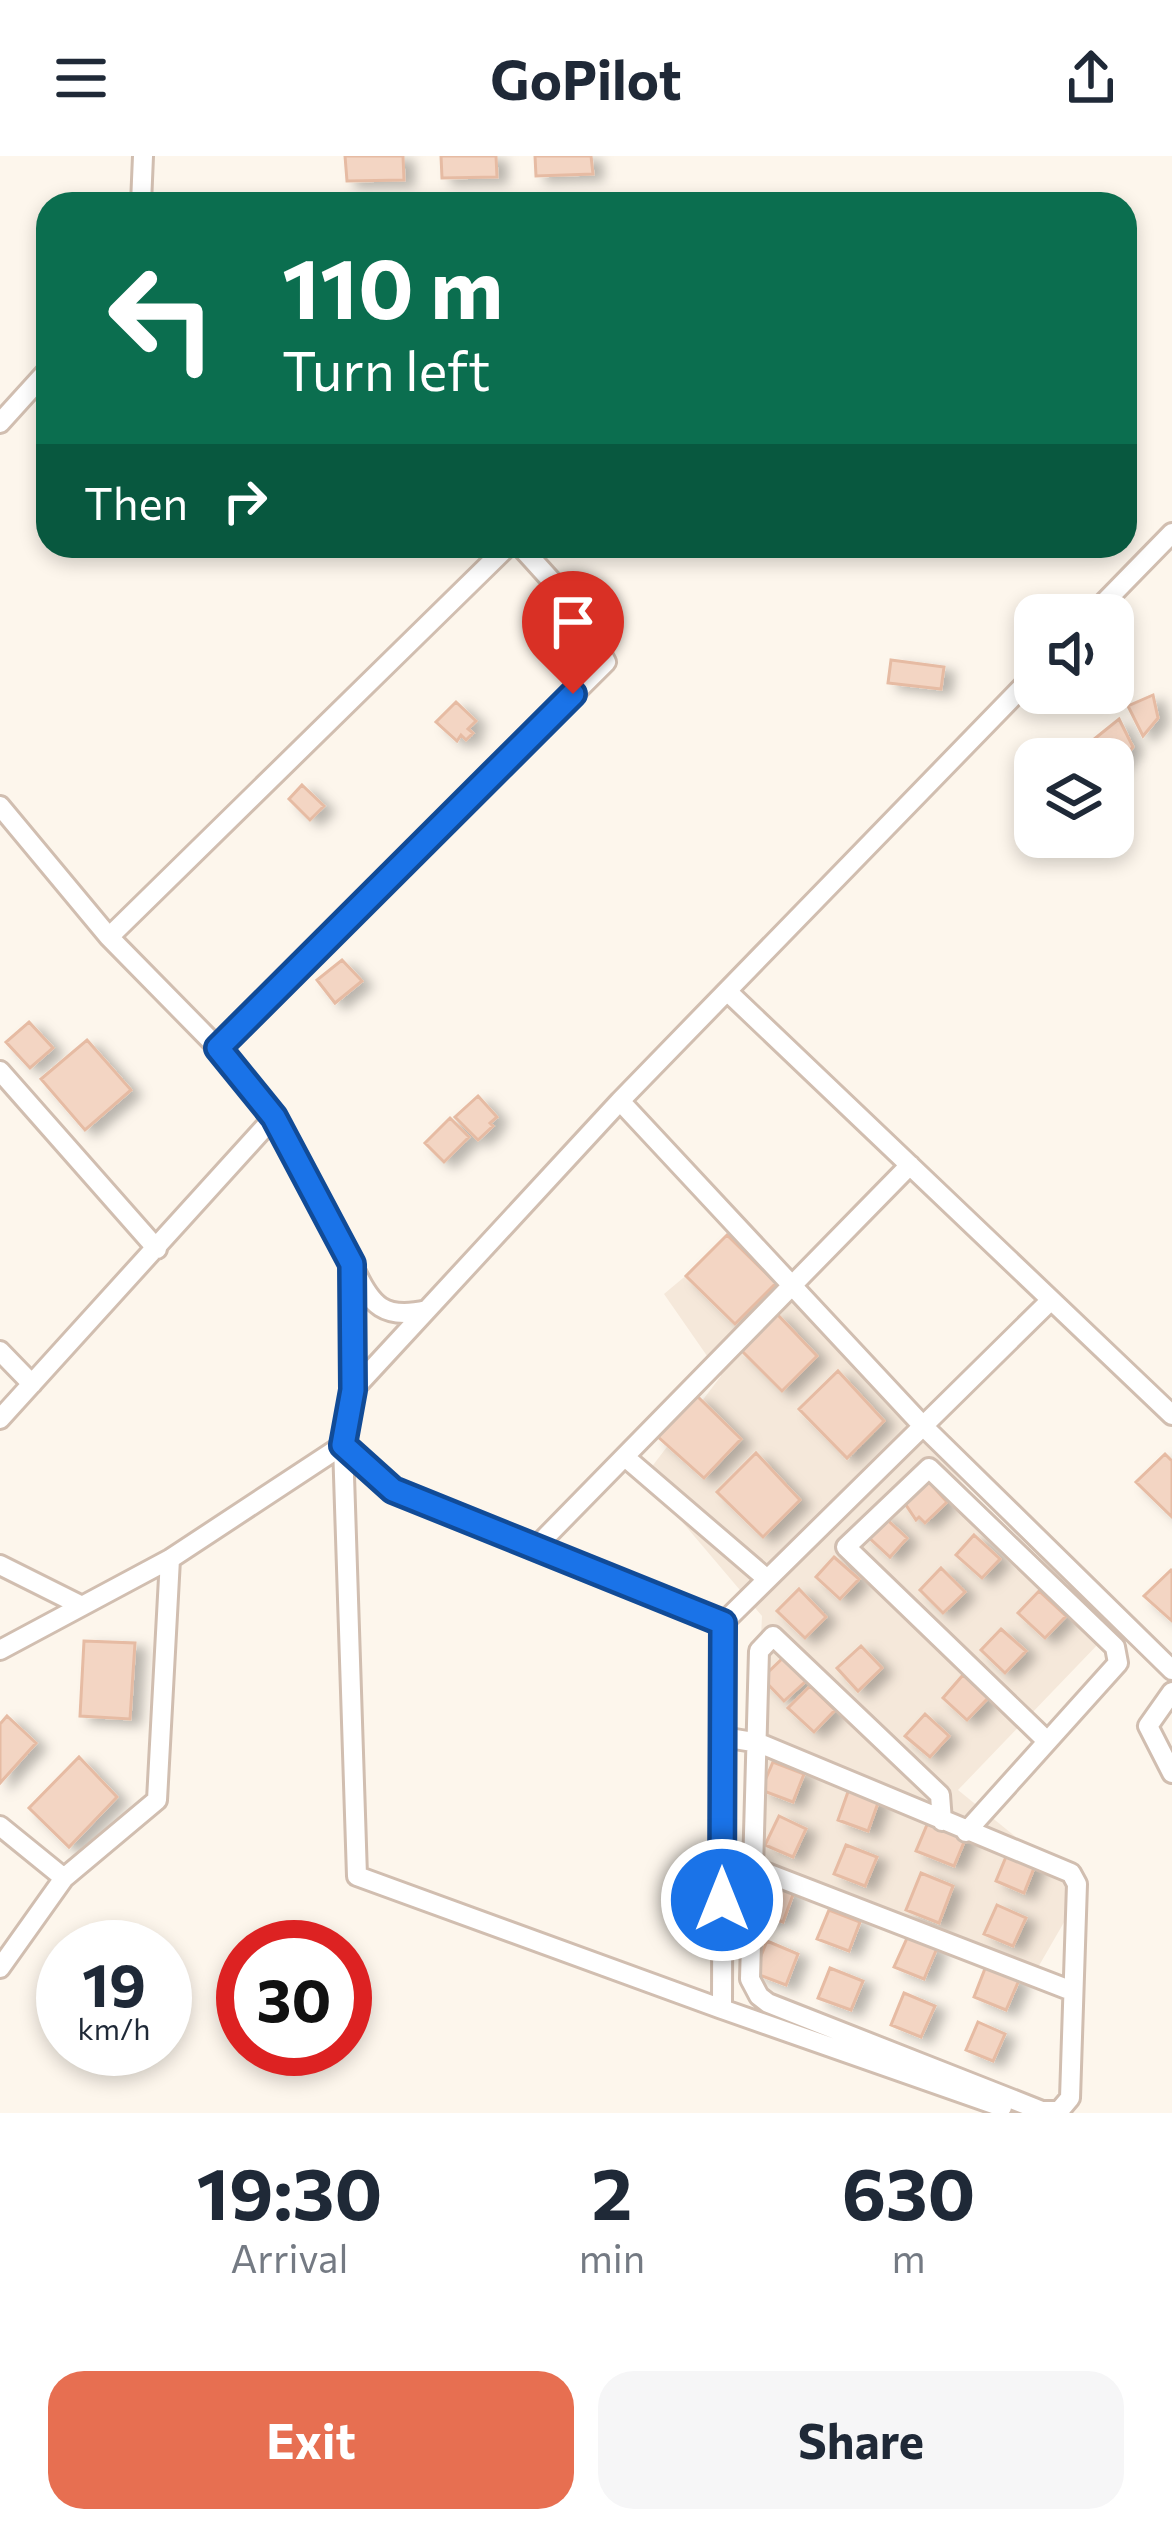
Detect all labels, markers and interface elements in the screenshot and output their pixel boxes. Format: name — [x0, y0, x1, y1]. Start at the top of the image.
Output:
icon: menu — [48, 45, 114, 111]
text: GoPilot — [490, 45, 682, 111]
icon: share — [1058, 45, 1124, 111]
text: 110 m — [282, 234, 503, 336]
icon: left — [84, 240, 240, 396]
text: Turn left — [282, 336, 490, 402]
icon: right — [212, 468, 278, 534]
text: Then — [84, 474, 188, 529]
pin — [522, 571, 624, 694]
icon: arrive — [540, 589, 606, 655]
map controls — [1014, 594, 1134, 858]
button: sound — [1014, 594, 1134, 714]
button: layers — [1014, 738, 1134, 858]
position arrow — [659, 1837, 785, 1963]
speed limit sign: 30 — [216, 1920, 372, 2076]
text: 19 — [82, 1946, 146, 2019]
text: km/h — [78, 2009, 150, 2046]
text: 19:30 — [196, 2147, 382, 2235]
text: 2 — [592, 2147, 633, 2235]
text: 630 — [842, 2147, 975, 2235]
text: Arrival — [230, 2233, 348, 2281]
text: min — [579, 2233, 645, 2281]
text: m — [892, 2233, 926, 2281]
button: Exit — [48, 2371, 574, 2509]
button: Share — [598, 2371, 1124, 2509]

